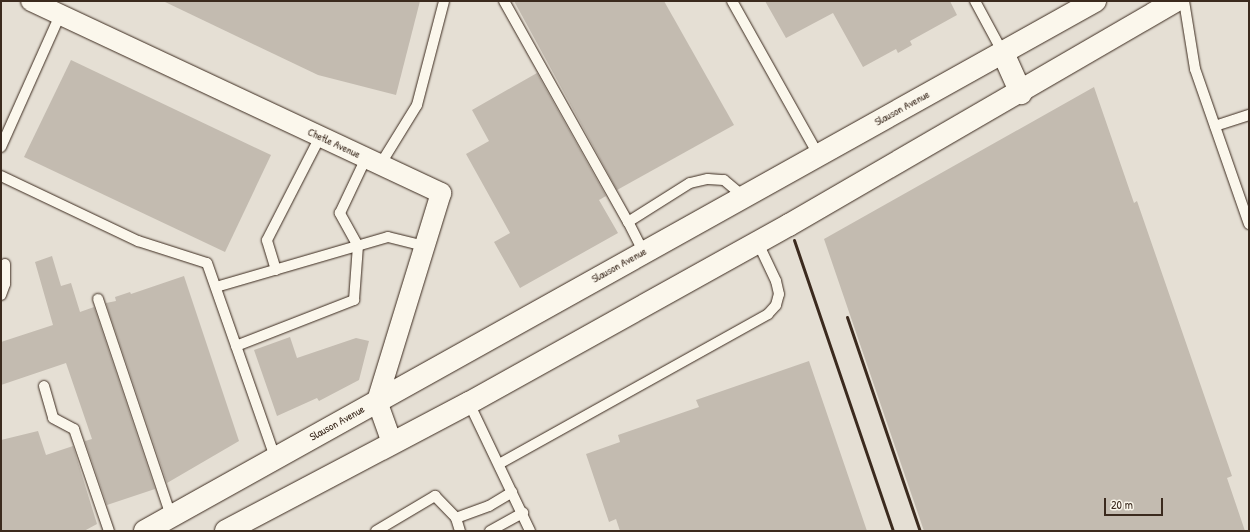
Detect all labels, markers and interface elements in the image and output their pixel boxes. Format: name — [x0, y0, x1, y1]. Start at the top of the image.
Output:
street label: Slauson Avenue — [872, 88, 932, 128]
street label: Chetle Avenue — [306, 125, 362, 161]
street label: Slauson Avenue — [589, 245, 649, 285]
street label: Slauson Avenue — [307, 403, 367, 443]
scale bar — [1106, 490, 1165, 516]
text: 20 m — [1111, 496, 1133, 513]

